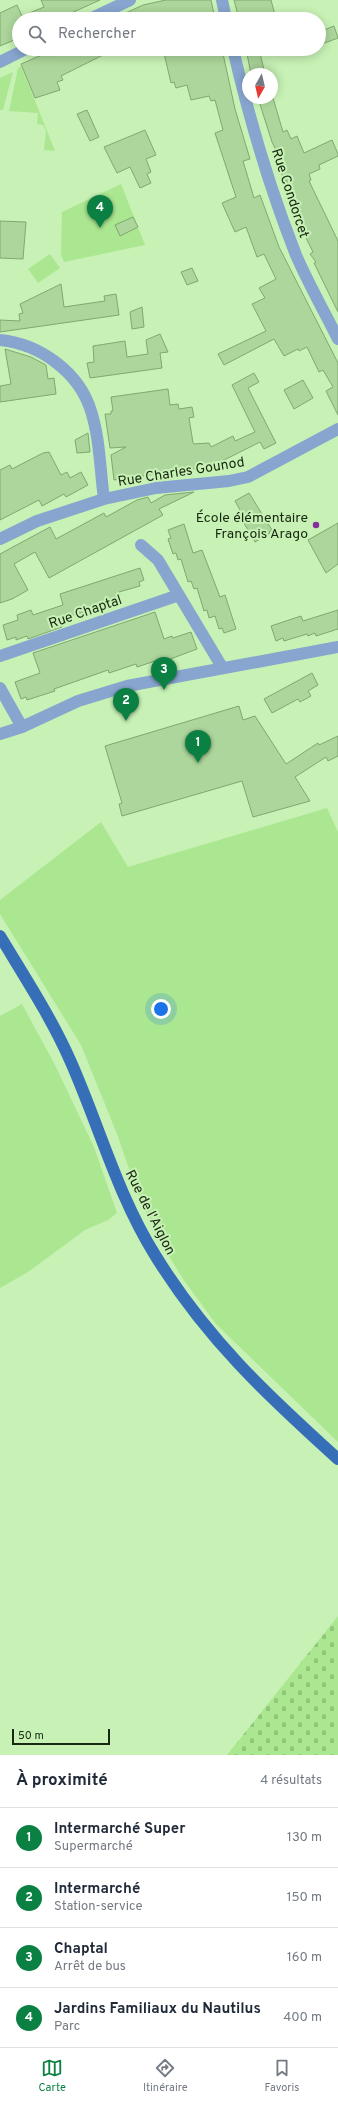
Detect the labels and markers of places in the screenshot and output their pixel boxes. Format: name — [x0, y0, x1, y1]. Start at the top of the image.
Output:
pin: 4 — [87, 195, 113, 228]
place label: École élémentaire François Arago — [196, 509, 308, 543]
marker: École élémentaire François Arago — [311, 520, 321, 530]
pin: 3 — [151, 657, 177, 690]
pin: 2 — [113, 688, 139, 721]
pin: 1 — [185, 730, 211, 763]

